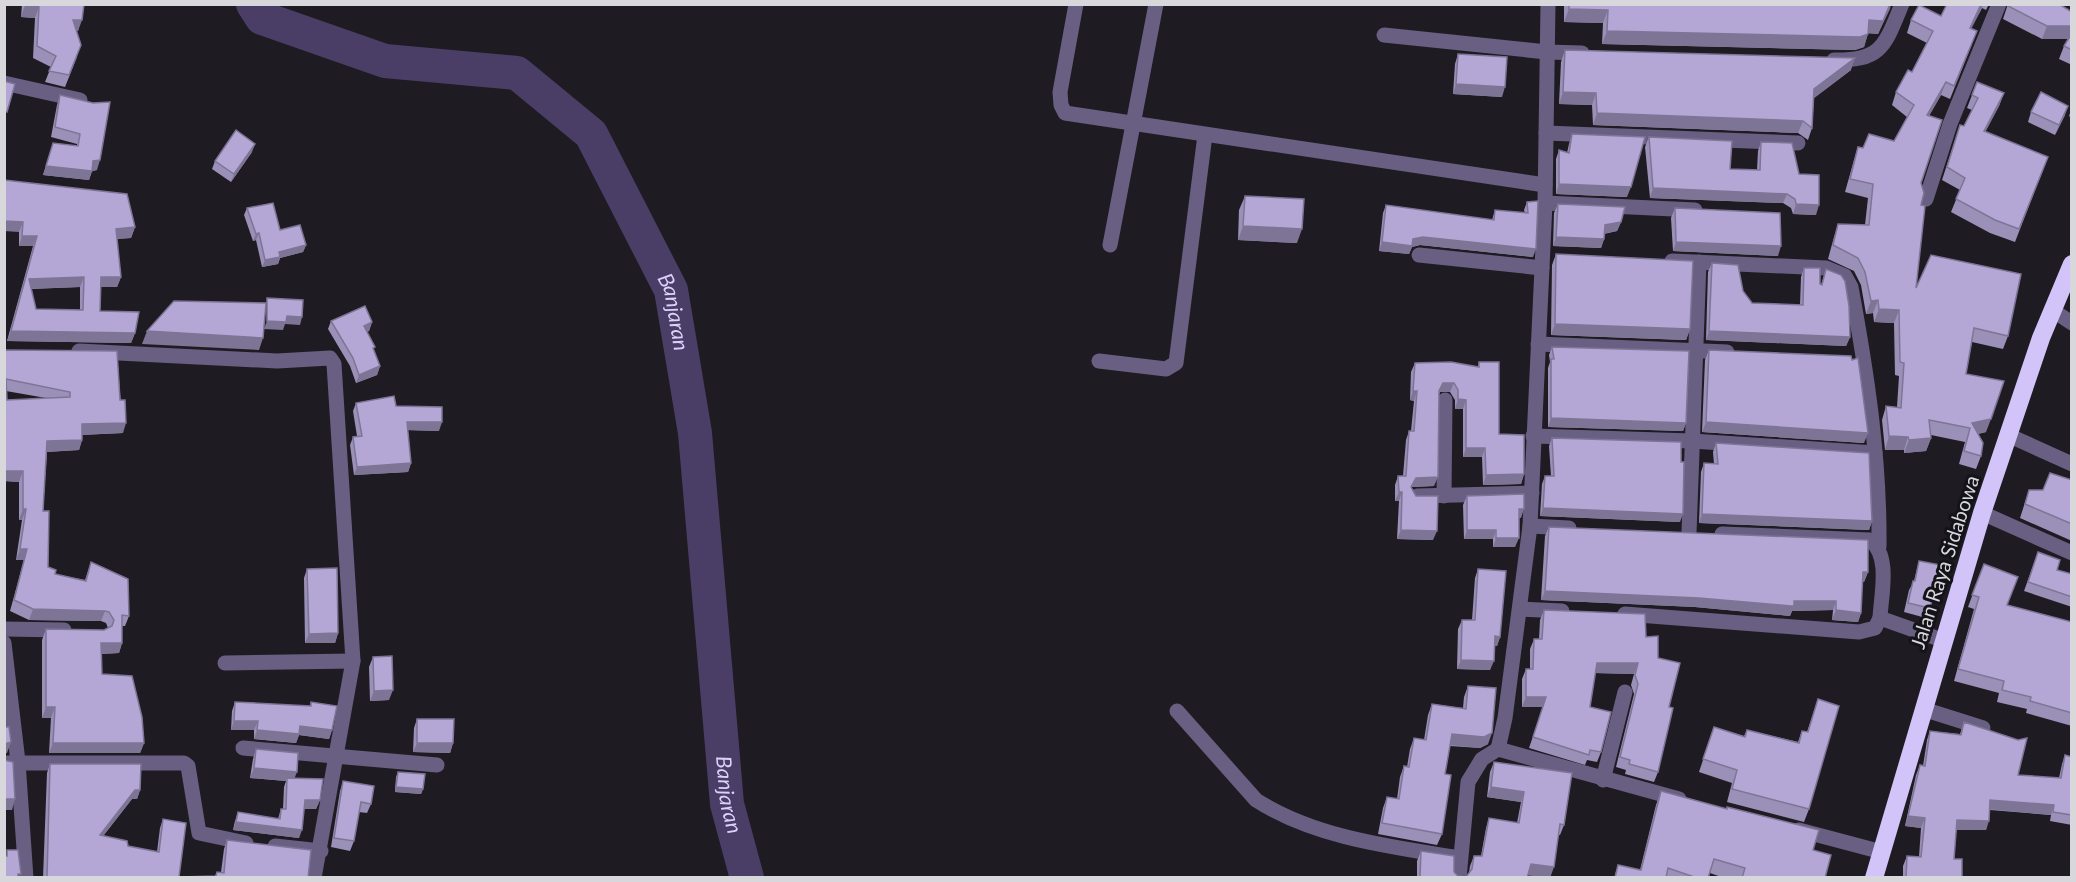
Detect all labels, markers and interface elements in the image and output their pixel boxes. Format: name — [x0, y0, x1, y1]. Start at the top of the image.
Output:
water label: Banjaran — [653, 269, 695, 352]
street label: Jalan Raya Sidabowa — [1905, 472, 1983, 651]
water label: Banjaran — [712, 755, 748, 836]

